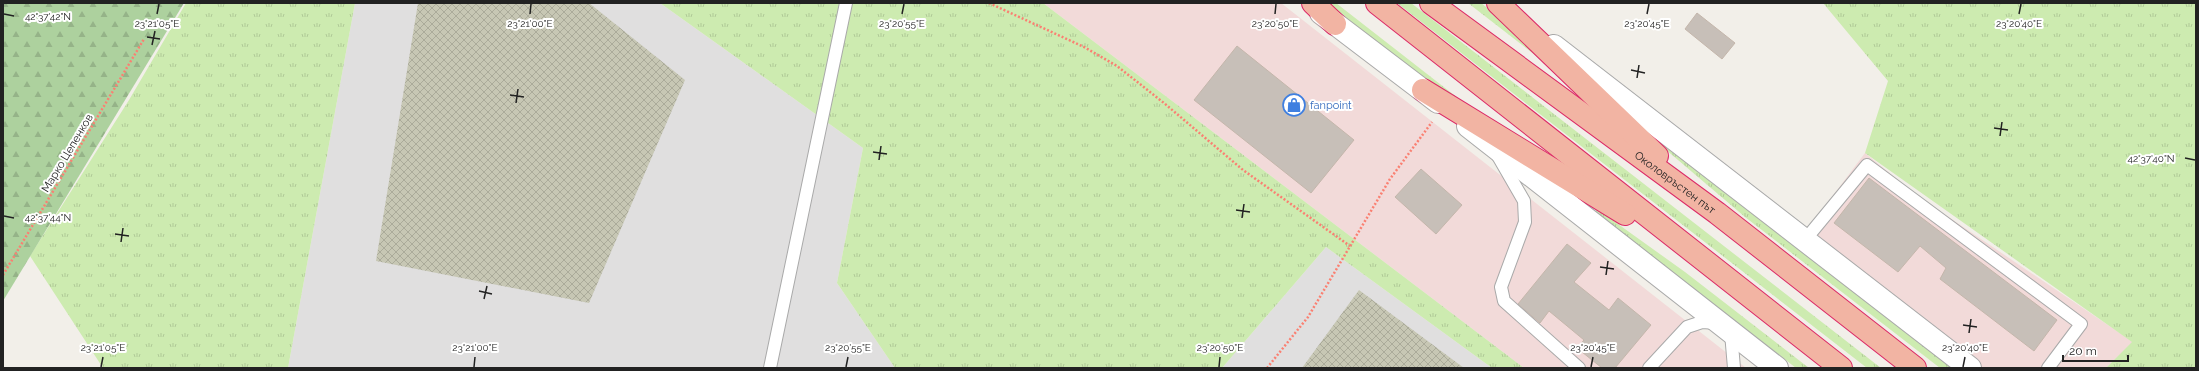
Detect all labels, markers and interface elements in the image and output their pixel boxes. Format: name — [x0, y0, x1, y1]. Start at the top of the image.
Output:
text: 42°37'42"N — [25, 11, 71, 22]
text: 23°21'05"E — [135, 18, 179, 29]
text: 23°21'00"E — [507, 18, 553, 29]
text: 23°20'55"E — [879, 18, 925, 29]
text: 23°20'50"E — [1252, 18, 1298, 29]
text: 23°20'45"E — [1624, 18, 1670, 29]
text: 23°20'40"E — [1996, 18, 2042, 29]
shop icon: fanpoint — [1281, 92, 1307, 118]
place label: fanpoint — [1310, 99, 1352, 112]
street label: Марко Цепенков — [39, 112, 96, 195]
street label: Околовръстен път — [1632, 149, 1719, 217]
text: 42°37'40"N — [2127, 153, 2175, 164]
text: 42°37'44"N — [25, 212, 71, 223]
scale bar — [2063, 337, 2128, 363]
text: 23°21'05"E — [81, 342, 125, 353]
text: 23°21'00"E — [452, 342, 498, 353]
text: 23°20'55"E — [825, 342, 871, 353]
text: 23°20'50"E — [1197, 342, 1243, 353]
text: 23°20'45"E — [1570, 342, 1616, 353]
text: 23°20'40"E — [1942, 342, 1988, 353]
text: 20 m — [2069, 344, 2097, 358]

